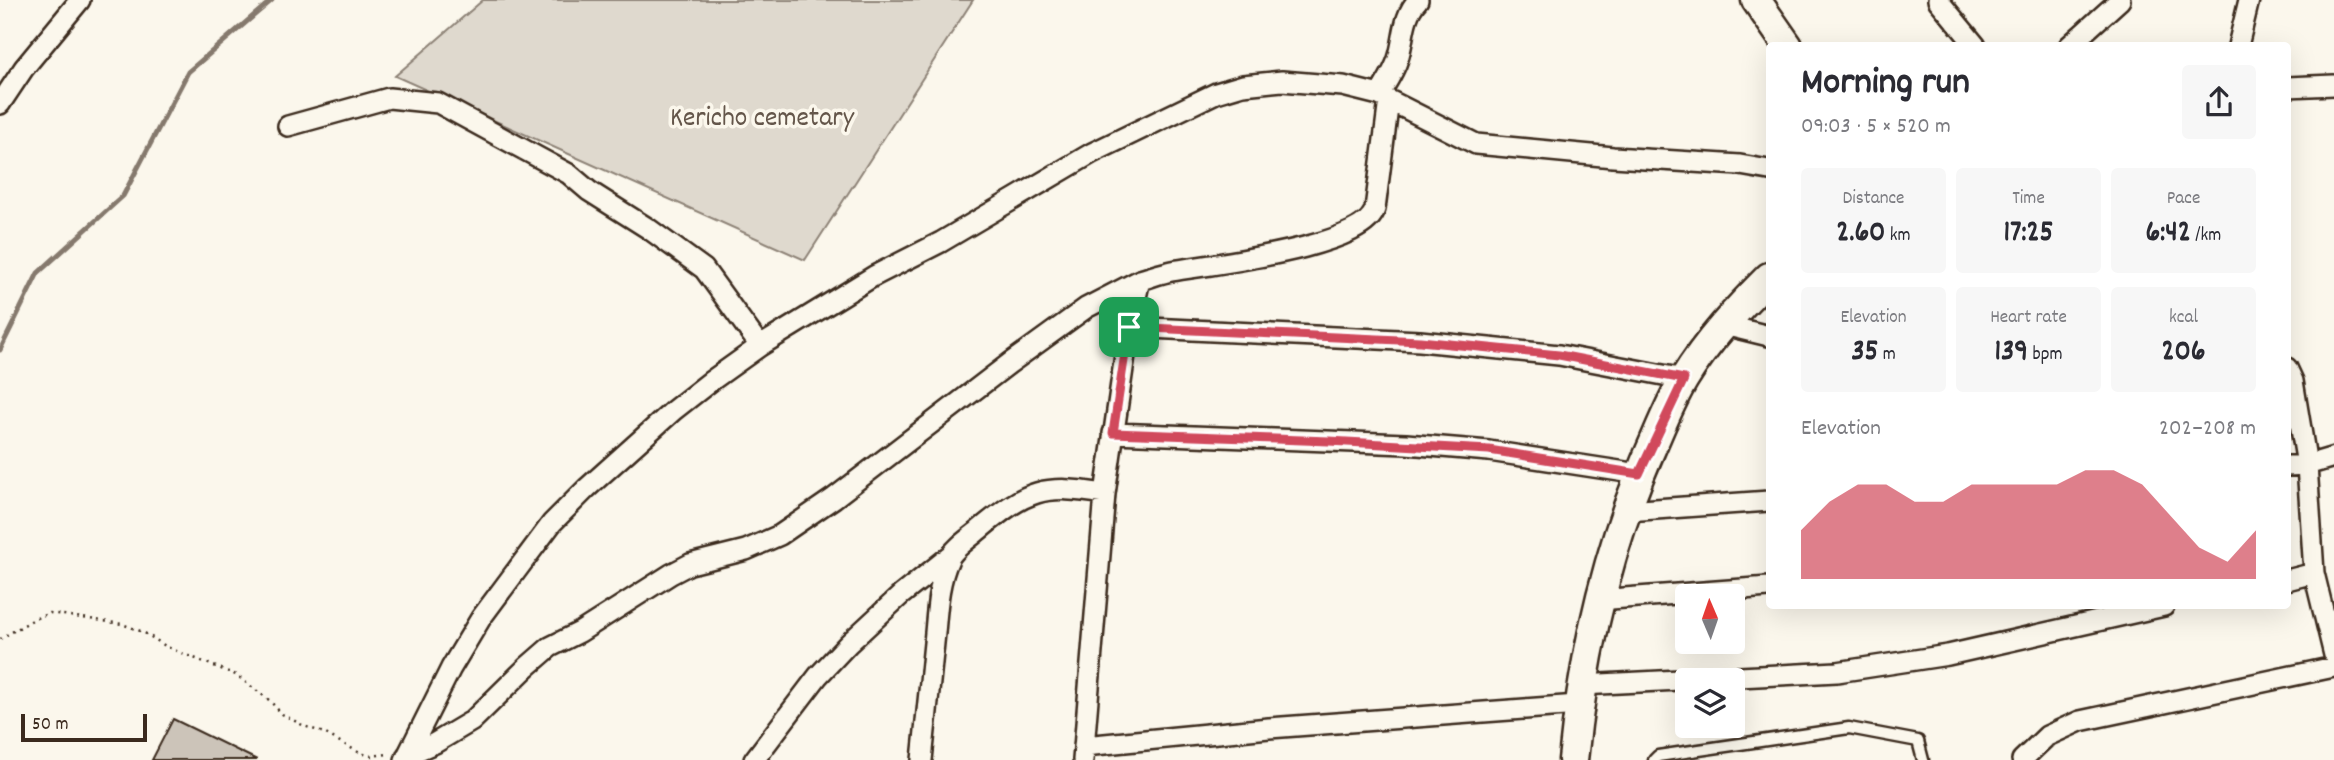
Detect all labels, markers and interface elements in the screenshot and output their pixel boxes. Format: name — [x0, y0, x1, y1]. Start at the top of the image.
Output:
text: Morning run — [1801, 57, 1970, 112]
button: share — [2182, 65, 2256, 139]
park label: Kericho cemetary — [670, 100, 855, 140]
text: 09:03 · 5 × 520 m — [1801, 111, 1951, 144]
text: Distance — [1843, 186, 1904, 213]
text: Time — [2012, 186, 2045, 213]
text: Pace — [2167, 186, 2200, 213]
text: 2.60 — [1836, 213, 1885, 256]
text: 17:25 — [2003, 213, 2054, 256]
text: 6:42 — [2146, 213, 2191, 256]
text: km — [1885, 223, 1911, 250]
text: /km — [2191, 223, 2221, 250]
pin — [1099, 297, 1159, 357]
text: Elevation — [1840, 305, 1907, 332]
text: Heart rate — [1990, 305, 2067, 332]
text: kcal — [2169, 305, 2198, 332]
icon: arrive — [1110, 308, 1148, 346]
text: 35 — [1851, 332, 1878, 375]
text: 139 — [1994, 332, 2028, 375]
text: 206 — [2161, 332, 2206, 375]
text: m — [1878, 342, 1896, 369]
text: bpm — [2028, 342, 2063, 369]
text: Elevation — [1801, 413, 1881, 446]
text: 202–208 m — [2159, 413, 2256, 446]
north arrow — [1675, 584, 1745, 654]
map controls — [1675, 584, 1745, 738]
button: layers — [1675, 668, 1745, 738]
scale bar — [21, 711, 147, 743]
text: 50 m — [32, 712, 69, 739]

